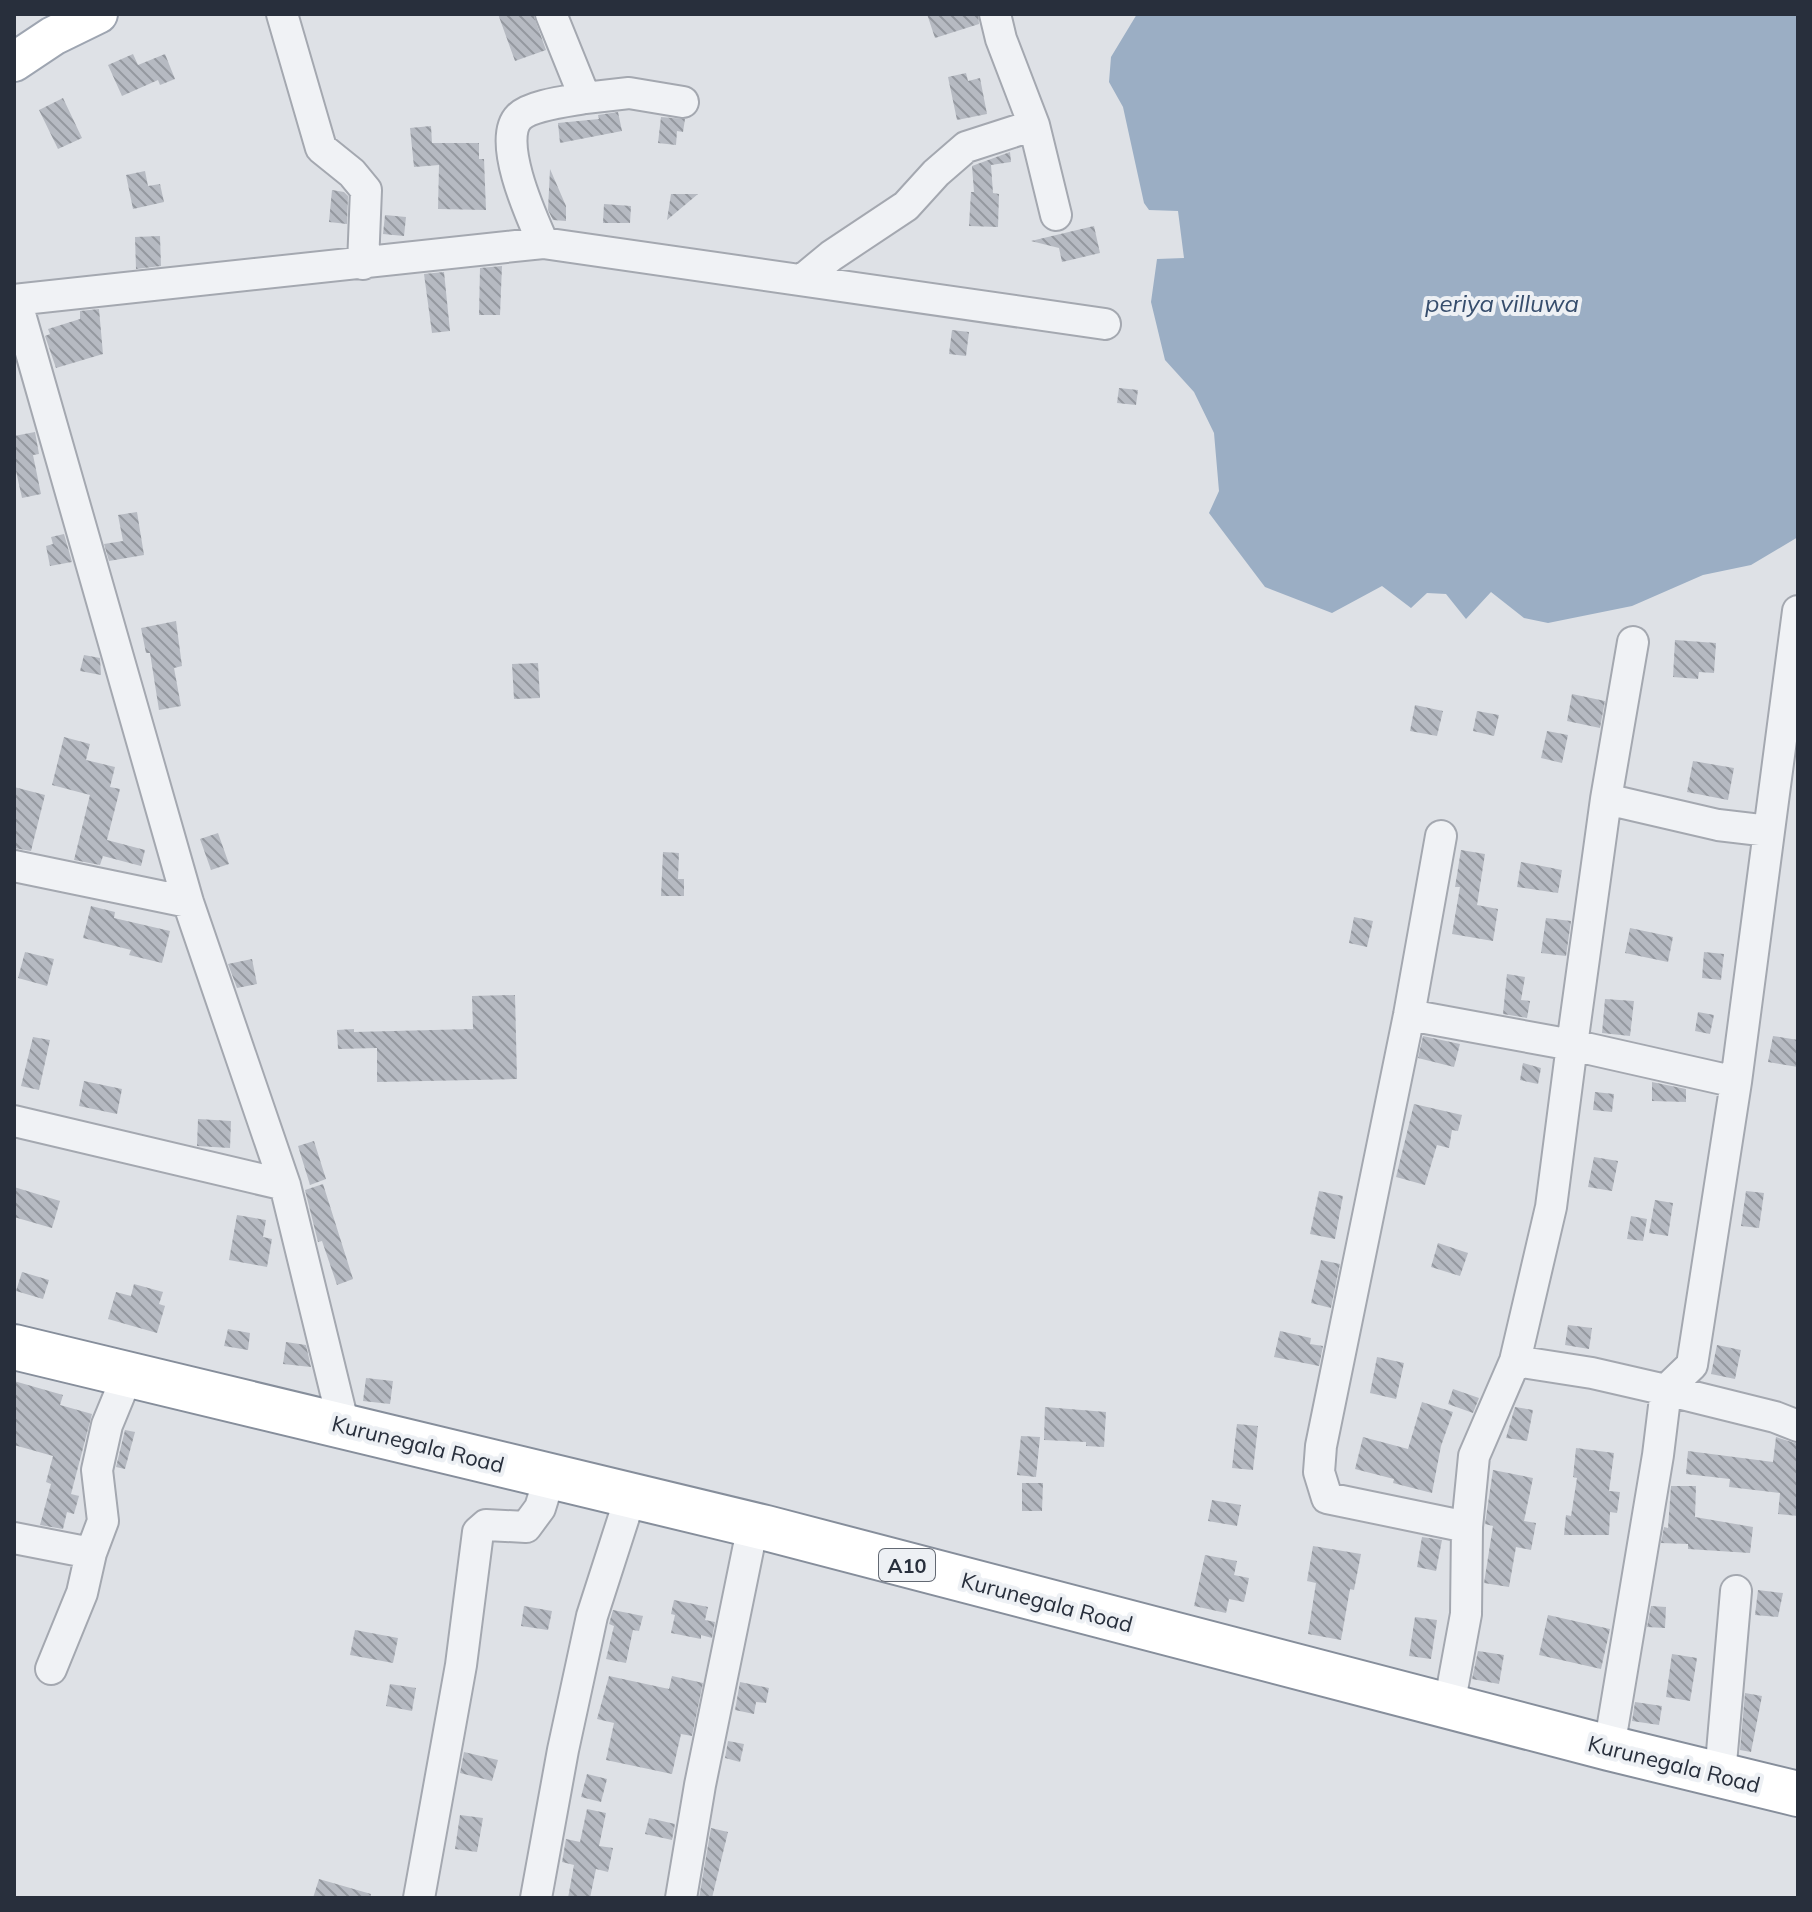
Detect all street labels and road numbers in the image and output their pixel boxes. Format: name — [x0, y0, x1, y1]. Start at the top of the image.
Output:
street label: Kurunegala Road — [329, 1409, 507, 1479]
road number: A10 — [879, 1549, 935, 1581]
street label: Kurunegala Road — [958, 1566, 1136, 1638]
street label: Kurunegala Road — [1585, 1729, 1763, 1799]

